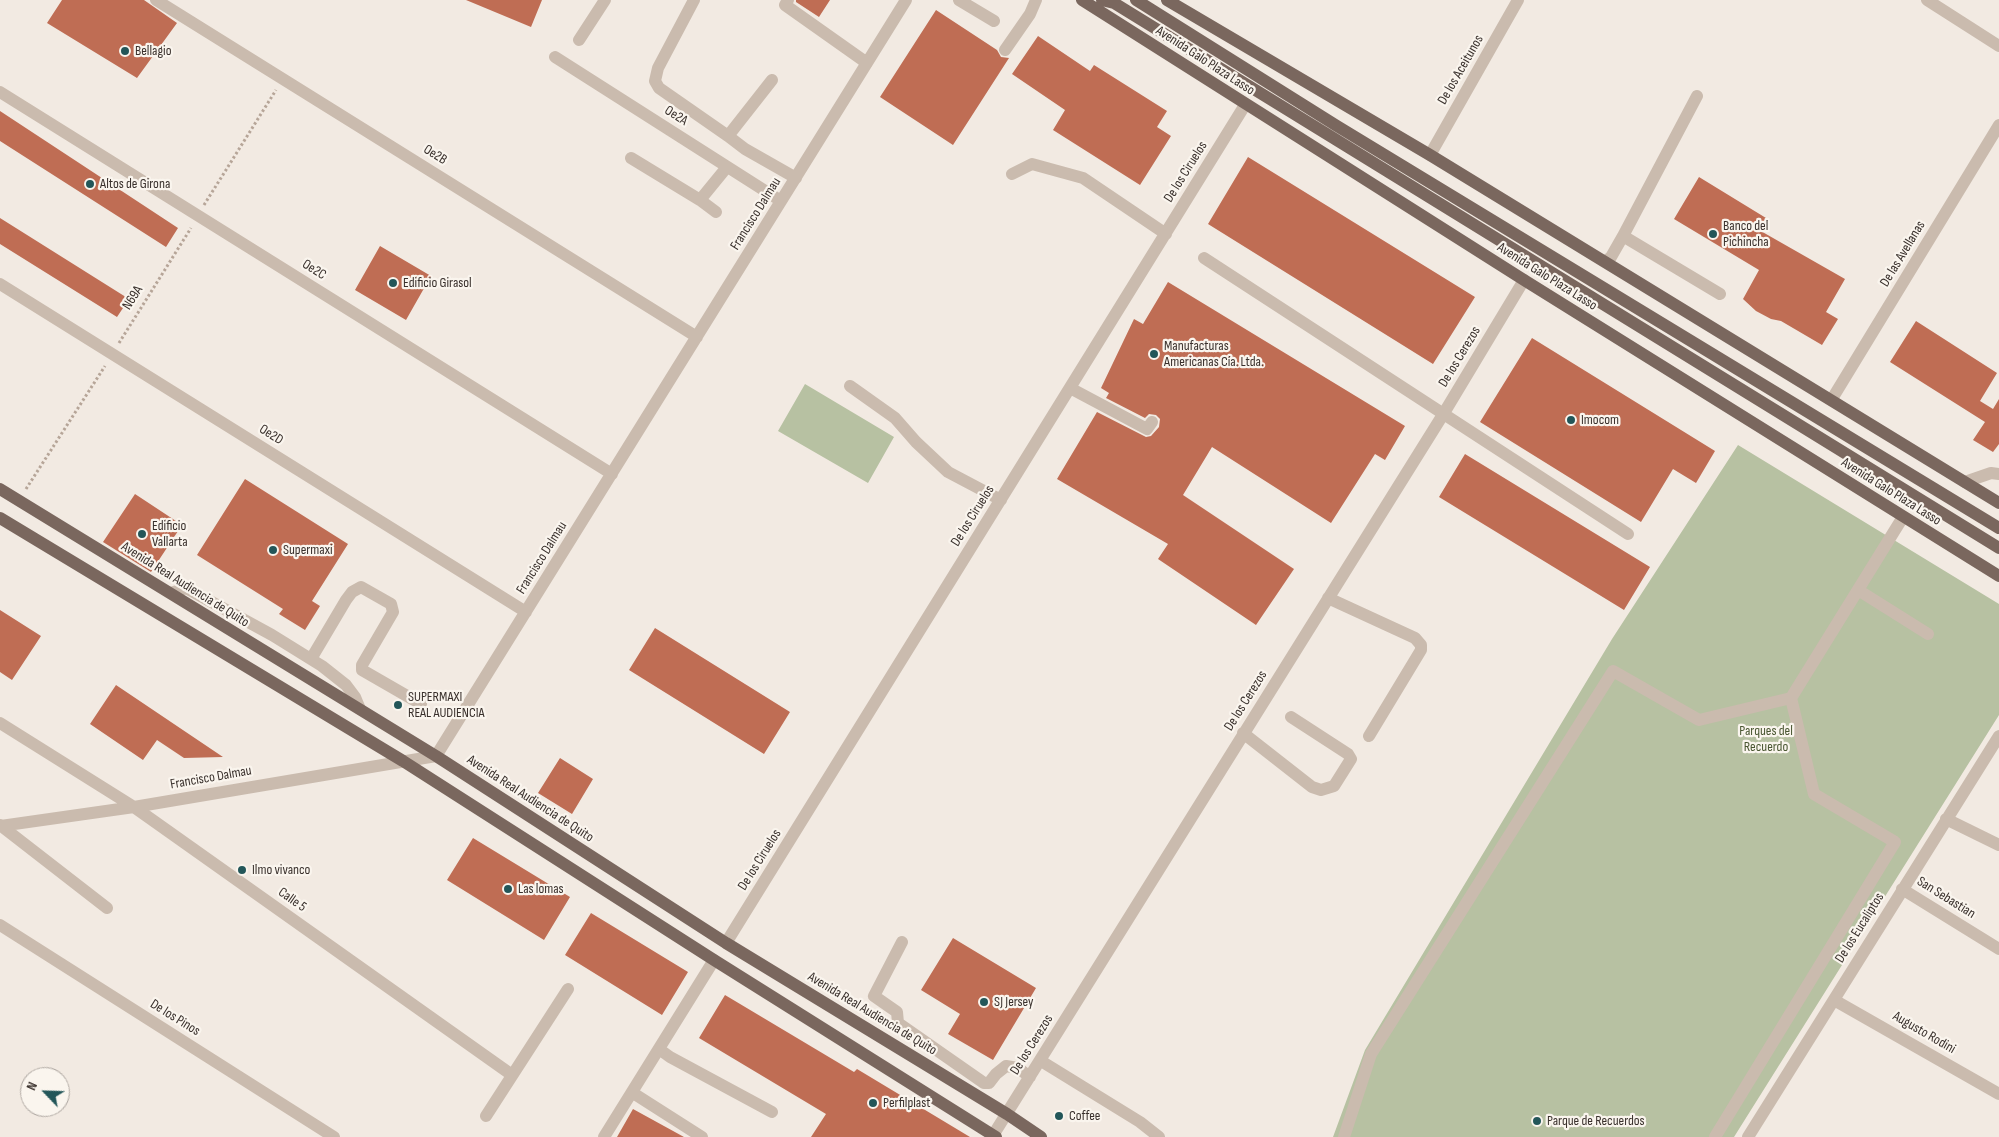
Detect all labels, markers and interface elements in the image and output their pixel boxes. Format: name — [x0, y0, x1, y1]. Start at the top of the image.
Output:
street label: Avenida Galo Plaza Lasso — [1152, 23, 1258, 99]
street label: De los Aceitunos — [1434, 32, 1488, 108]
place label: Bellagio — [135, 43, 171, 59]
marker: Bellagio — [119, 45, 131, 57]
street label: Oe2A — [661, 102, 691, 130]
street label: De los Ciruelos — [1161, 138, 1211, 206]
street label: Oe2B — [420, 141, 450, 169]
street label: Francisco Dalmau — [727, 175, 785, 253]
place label: Altos de Girona — [100, 176, 170, 192]
marker: Altos de Girona — [84, 178, 96, 190]
place label: Banco del Pichincha — [1723, 218, 1769, 250]
street label: De las Avellanas — [1877, 218, 1929, 290]
marker: Banco del Pichincha — [1707, 228, 1719, 240]
street label: Avenida Galo Plaza Lasso — [1494, 240, 1600, 314]
street label: Oe2C — [299, 256, 329, 284]
place label: Edificio Girasol — [403, 275, 472, 291]
marker: Edificio Girasol — [387, 277, 399, 289]
street label: N69A — [119, 283, 147, 313]
street label: De los Cerezos — [1435, 324, 1485, 390]
place label: Manufacturas Americanas Cía. Ltda. — [1164, 338, 1264, 371]
marker: Manufacturas Americanas Cía. Ltda. — [1148, 348, 1160, 360]
place label: Imocom — [1581, 412, 1619, 428]
marker: Imocom — [1565, 414, 1577, 426]
street label: Oe2D — [256, 421, 286, 449]
street label: Avenida Galo Plaza Lasso — [1838, 455, 1944, 529]
street label: De los Ciruelos — [948, 482, 998, 550]
place label: Edificio Vallarta — [152, 518, 188, 550]
street label: Francisco Dalmau — [513, 519, 571, 597]
marker: Edificio Vallarta — [136, 528, 148, 540]
street label: Avenida Real Audiencia de Quito — [118, 539, 252, 631]
place label: Supermaxi — [283, 542, 333, 558]
marker: Supermaxi — [267, 544, 279, 556]
street label: De los Cerezos — [1221, 668, 1271, 734]
place label: SUPERMAXI REAL AUDIENCIA — [408, 689, 485, 722]
marker: SUPERMAXI REAL AUDIENCIA — [392, 699, 404, 711]
park label: Parques del Recuerdo — [1739, 723, 1793, 756]
street label: Avenida Real Audiencia de Quito — [463, 752, 597, 846]
street label: Francisco Dalmau — [169, 763, 253, 793]
street label: De los Ciruelos — [735, 826, 785, 894]
place label: Ilmo vivanco — [252, 862, 310, 878]
marker: Ilmo vivanco — [236, 864, 248, 876]
street label: San Sebastian — [1914, 873, 1978, 923]
place label: Las lomas — [518, 881, 564, 897]
marker: Las lomas — [502, 883, 514, 895]
street label: Calle 5 — [275, 884, 309, 916]
street label: De los Eucaliptos — [1832, 890, 1888, 966]
street label: Avenida Real Audiencia de Quito — [804, 969, 940, 1059]
place label: SJ Jersey — [994, 994, 1034, 1010]
street label: De los Pinos — [147, 996, 203, 1040]
marker: SJ Jersey — [978, 996, 990, 1008]
street label: Augusto Rodini — [1890, 1008, 1958, 1058]
street label: De los Cerezos — [1007, 1012, 1057, 1078]
north arrow — [20, 1067, 70, 1117]
text: N — [22, 1079, 41, 1093]
place label: Perfilplast — [883, 1095, 931, 1111]
marker: Perfilplast — [867, 1097, 879, 1109]
place label: Coffee — [1069, 1108, 1100, 1124]
marker: Coffee — [1053, 1110, 1065, 1122]
place label: Parque de Recuerdos — [1547, 1113, 1645, 1129]
marker: Parque de Recuerdos — [1531, 1115, 1543, 1127]

